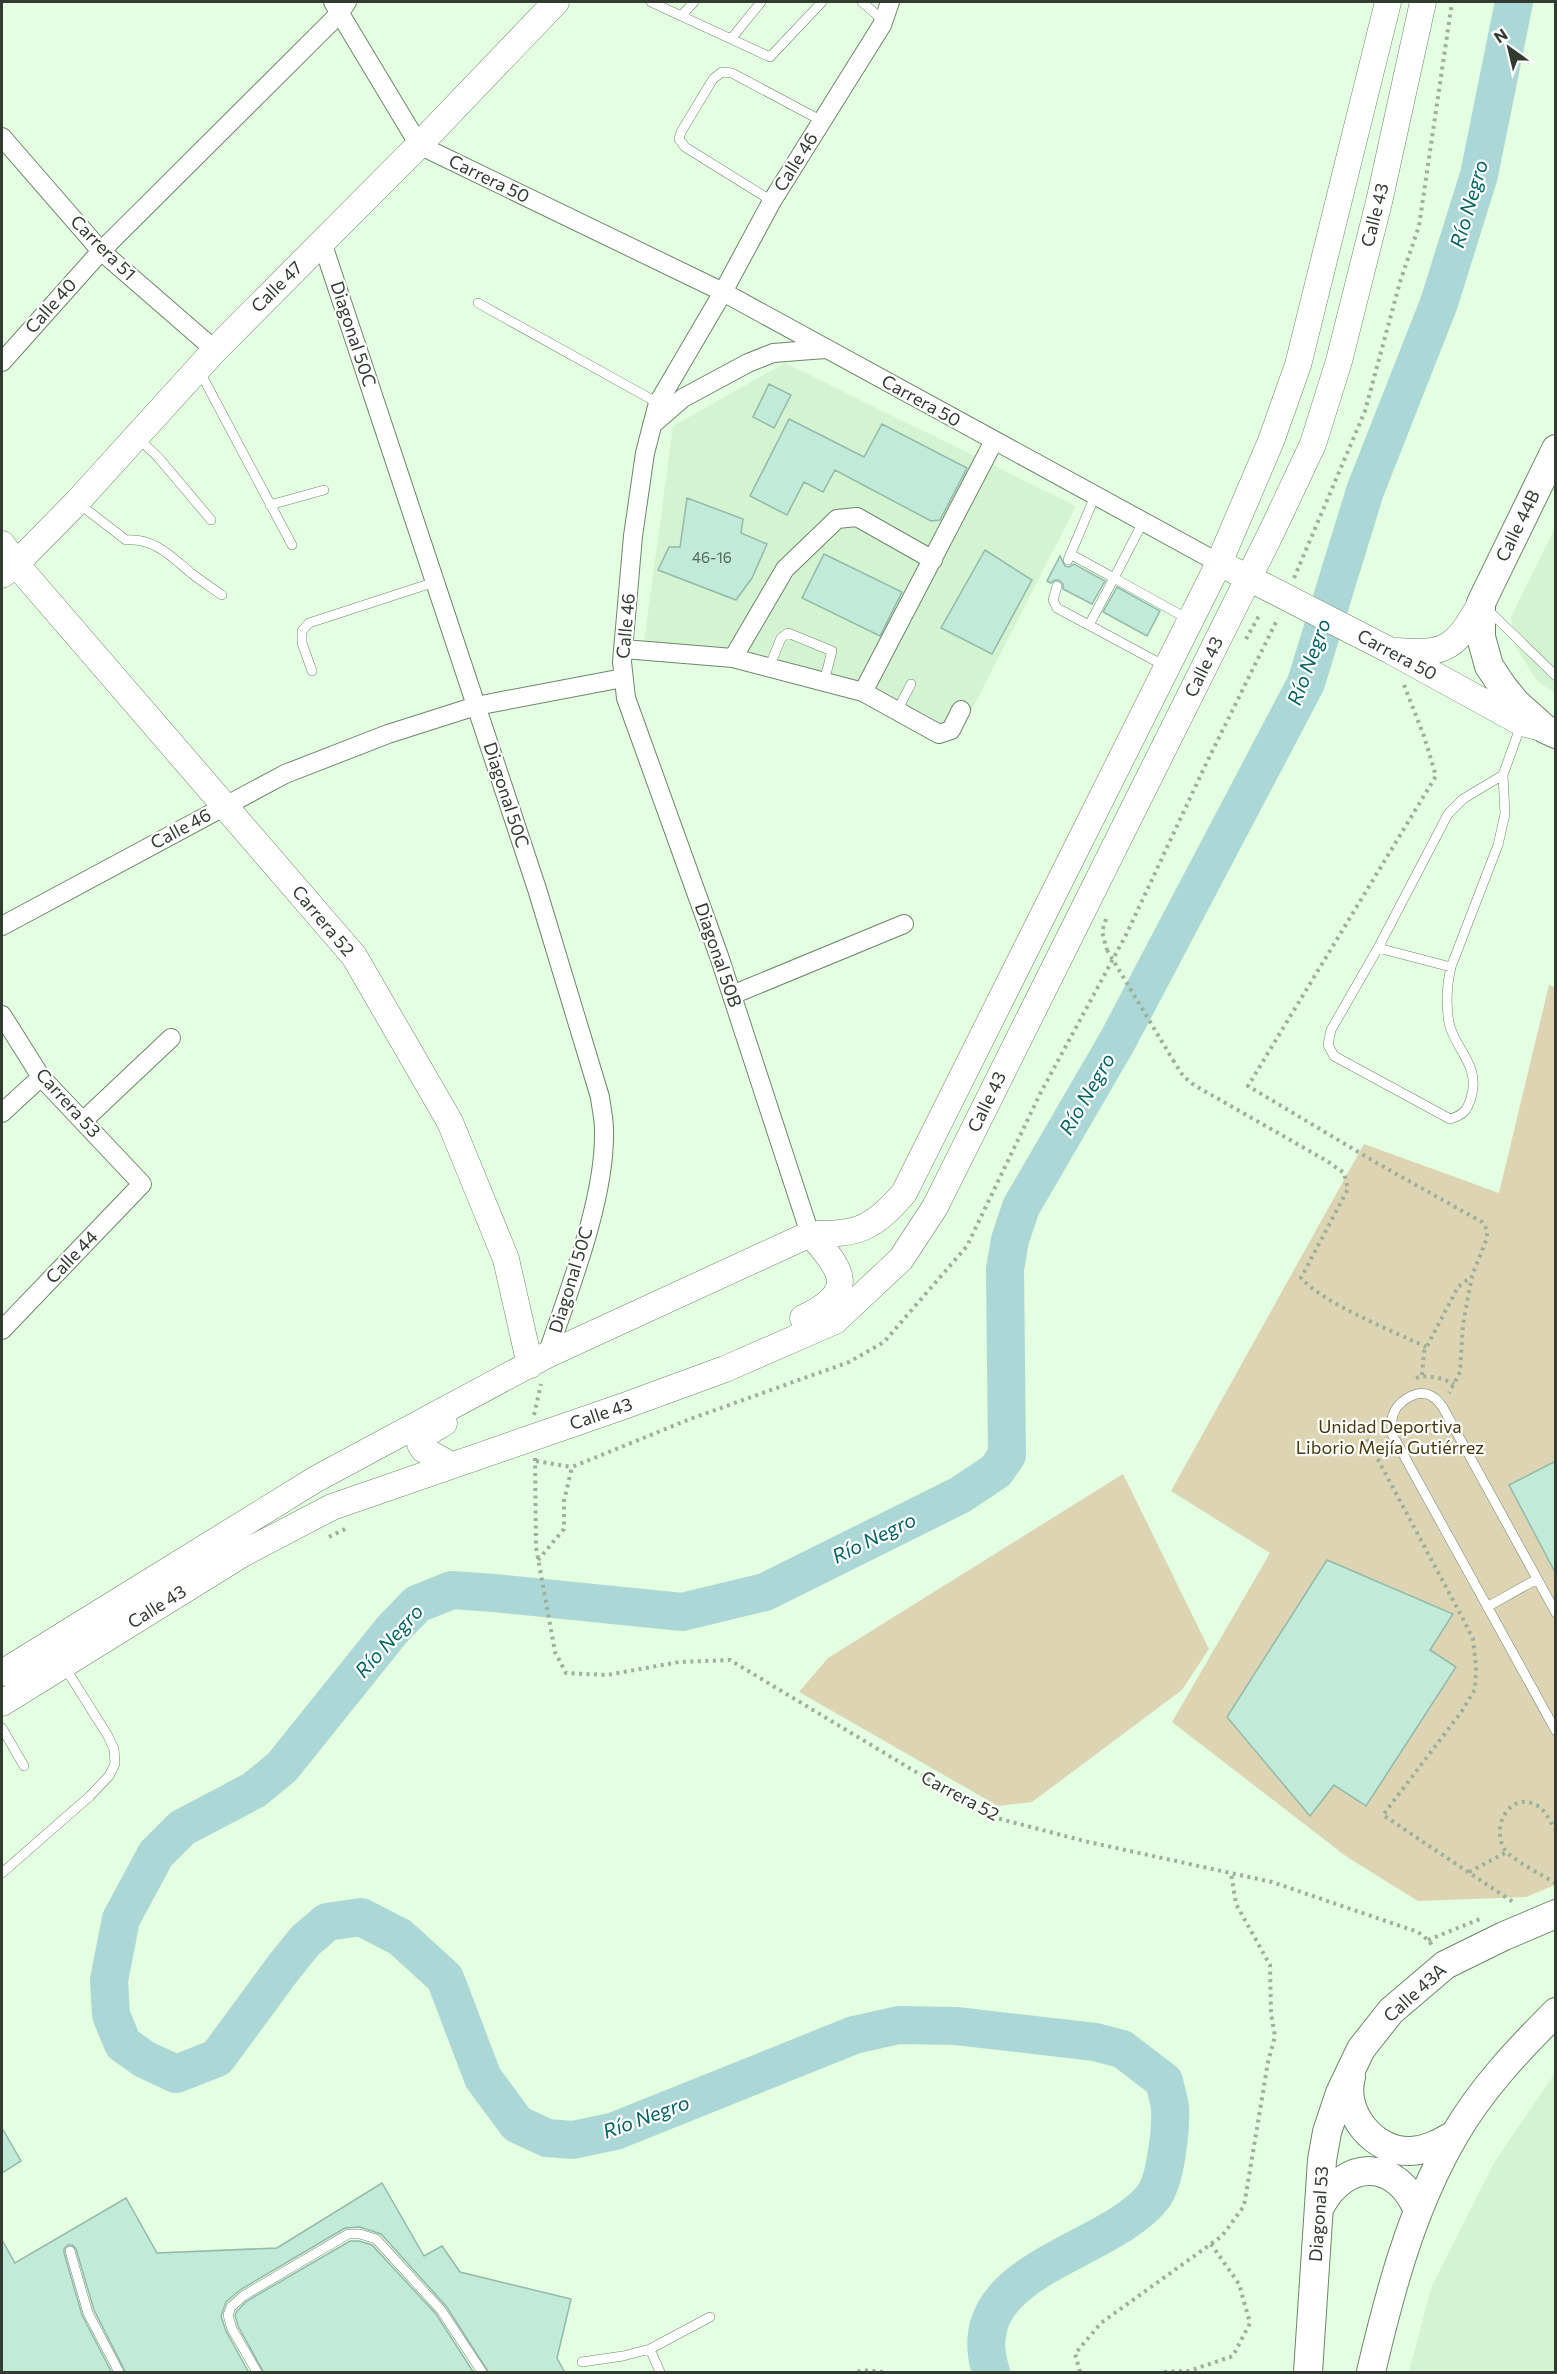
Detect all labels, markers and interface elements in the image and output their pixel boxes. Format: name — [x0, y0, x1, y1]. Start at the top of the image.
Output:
north arrow — [1479, 18, 1539, 78]
text: N — [1490, 24, 1511, 46]
street label: Calle 46 — [768, 128, 822, 195]
street label: Carrera 50 — [445, 149, 533, 207]
water label: Río Negro — [1444, 157, 1492, 250]
street label: Calle 43 — [1356, 181, 1393, 249]
street label: Carrera 51 — [67, 210, 141, 284]
street label: Calle 47 — [246, 256, 307, 317]
street label: Calle 40 — [20, 273, 81, 337]
street label: Diagonal 50C — [327, 278, 381, 389]
street label: Carrera 50 — [878, 369, 965, 431]
street label: Calle 44B — [1490, 486, 1544, 565]
house number: 46-16 — [692, 548, 732, 566]
street label: Calle 46 — [611, 592, 639, 660]
water label: Río Negro — [1281, 615, 1335, 708]
street label: Carrera 50 — [1354, 624, 1441, 684]
street label: Calle 43 — [1179, 633, 1227, 701]
street label: Diagonal 50C — [480, 739, 534, 850]
street label: Calle 46 — [146, 803, 215, 853]
street label: Carrera 52 — [288, 881, 360, 960]
street label: Diagonal 50B — [691, 900, 747, 1010]
water label: Río Negro — [1053, 1048, 1119, 1139]
street label: Carrera 53 — [32, 1063, 106, 1142]
street label: Calle 43 — [962, 1068, 1010, 1136]
street label: Diagonal 50C — [543, 1224, 597, 1335]
street label: Calle 44 — [41, 1225, 102, 1287]
street label: Calle 43 — [566, 1392, 635, 1434]
park label: Unidad Deportiva Liborio Mejía Gutiérrez — [1296, 1415, 1484, 1458]
water label: Río Negro — [828, 1506, 919, 1568]
street label: Calle 43 — [123, 1580, 190, 1633]
water label: Río Negro — [349, 1599, 427, 1682]
street label: Carrera 52 — [918, 1765, 1003, 1825]
street label: Calle 43A — [1378, 1958, 1450, 2026]
water label: Río Negro — [599, 2089, 692, 2143]
street label: Diagonal 53 — [1304, 2165, 1332, 2263]

